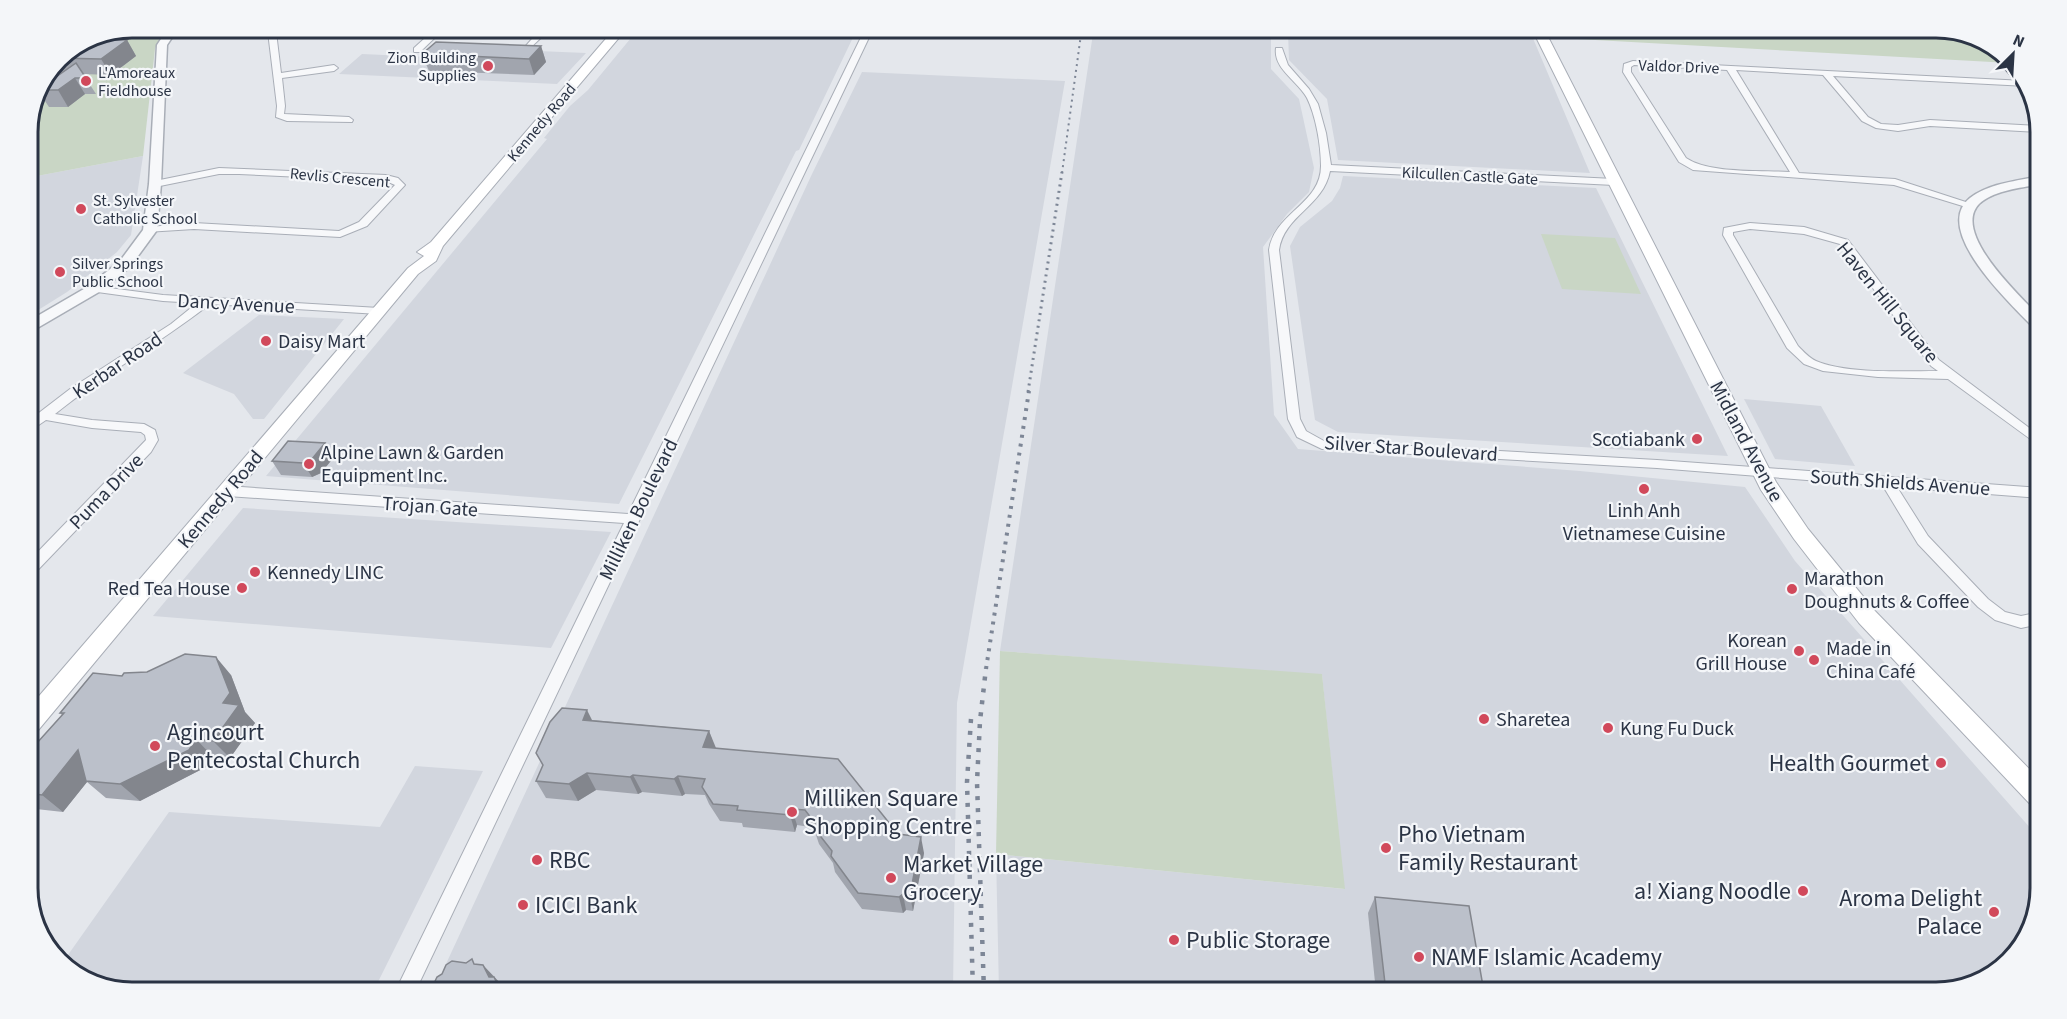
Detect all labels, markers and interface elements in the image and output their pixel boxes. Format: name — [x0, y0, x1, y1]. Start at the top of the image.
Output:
north arrow — [1983, 24, 2043, 84]
text: N — [2009, 29, 2028, 53]
place label: Zion Building Supplies — [387, 47, 476, 87]
street label: Valdor Drive — [1638, 55, 1720, 79]
marker: Zion Building Supplies — [481, 59, 495, 73]
place label: L'Amoreaux Fieldhouse — [98, 62, 175, 102]
marker: L'Amoreaux Fieldhouse — [79, 74, 93, 88]
street label: Kennedy Road — [502, 79, 581, 167]
street label: Kilcullen Castle Gate — [1401, 161, 1539, 191]
street label: Revlis Crescent — [289, 163, 392, 193]
place label: St. Sylvester Catholic School — [93, 190, 197, 230]
marker: St. Sylvester Catholic School — [74, 202, 88, 216]
street label: Haven Hill Square — [1830, 236, 1945, 369]
place label: Silver Springs Public School — [72, 253, 163, 293]
marker: Silver Springs Public School — [53, 265, 67, 279]
street label: Dancy Avenue — [177, 287, 295, 321]
street label: Kerbar Road — [67, 325, 168, 406]
place label: Daisy Mart — [278, 328, 366, 356]
marker: Daisy Mart — [259, 334, 273, 348]
street label: Midland Avenue — [1702, 376, 1790, 507]
place label: Scotiabank — [1592, 426, 1685, 454]
street label: Silver Star Boulevard — [1323, 429, 1499, 469]
marker: Scotiabank — [1690, 432, 1704, 446]
street label: Milliken Boulevard — [592, 434, 685, 585]
place label: Alpine Lawn & Garden Equipment Inc. — [321, 439, 504, 490]
street label: Kennedy Road — [171, 444, 270, 555]
street label: Puma Drive — [63, 447, 150, 536]
marker: Alpine Lawn & Garden Equipment Inc. — [302, 457, 316, 471]
street label: South Shields Avenue — [1809, 463, 1991, 503]
marker: Linh Anh Vietnamese Cuisine — [1637, 482, 1651, 496]
street label: Trojan Gate — [381, 490, 479, 524]
place label: Linh Anh Vietnamese Cuisine — [1563, 497, 1725, 548]
place label: Kennedy LINC — [267, 559, 384, 587]
marker: Kennedy LINC — [248, 565, 262, 579]
place label: Marathon Doughnuts & Coffee — [1804, 565, 1969, 616]
place label: Red Tea House — [108, 575, 230, 603]
marker: Red Tea House — [235, 581, 249, 595]
marker: Marathon Doughnuts & Coffee — [1785, 582, 1799, 596]
place label: Korean Grill House — [1696, 627, 1787, 678]
place label: Made in China Café — [1826, 635, 1915, 686]
marker: Korean Grill House — [1792, 644, 1806, 658]
marker: Made in China Café — [1807, 653, 1821, 667]
place label: Sharetea — [1496, 706, 1570, 734]
marker: Sharetea — [1477, 712, 1491, 726]
place label: Agincourt Pentecostal Church — [167, 715, 360, 778]
place label: Kung Fu Duck — [1620, 715, 1734, 743]
marker: Kung Fu Duck — [1601, 721, 1615, 735]
marker: Agincourt Pentecostal Church — [148, 739, 162, 753]
place label: Health Gourmet — [1769, 746, 1929, 781]
marker: Health Gourmet — [1934, 756, 1948, 770]
place label: Milliken Square Shopping Centre — [804, 781, 972, 844]
marker: Milliken Square Shopping Centre — [785, 805, 799, 819]
place label: Pho Vietnam Family Restaurant — [1398, 817, 1578, 880]
marker: Pho Vietnam Family Restaurant — [1379, 841, 1393, 855]
place label: RBC — [549, 843, 590, 878]
place label: Market Village Grocery — [903, 847, 1043, 910]
marker: RBC — [530, 853, 544, 867]
marker: Market Village Grocery — [884, 871, 898, 885]
place label: a! Xiang Noodle — [1634, 874, 1791, 909]
place label: Aroma Delight Palace — [1839, 881, 1982, 944]
marker: a! Xiang Noodle — [1796, 884, 1810, 898]
place label: ICICI Bank — [535, 888, 637, 923]
marker: ICICI Bank — [516, 898, 530, 912]
marker: Aroma Delight Palace — [1987, 905, 2001, 919]
place label: Public Storage — [1186, 923, 1330, 958]
marker: Public Storage — [1167, 933, 1181, 947]
place label: NAMF Islamic Academy — [1431, 940, 1662, 975]
marker: NAMF Islamic Academy — [1412, 950, 1426, 964]

